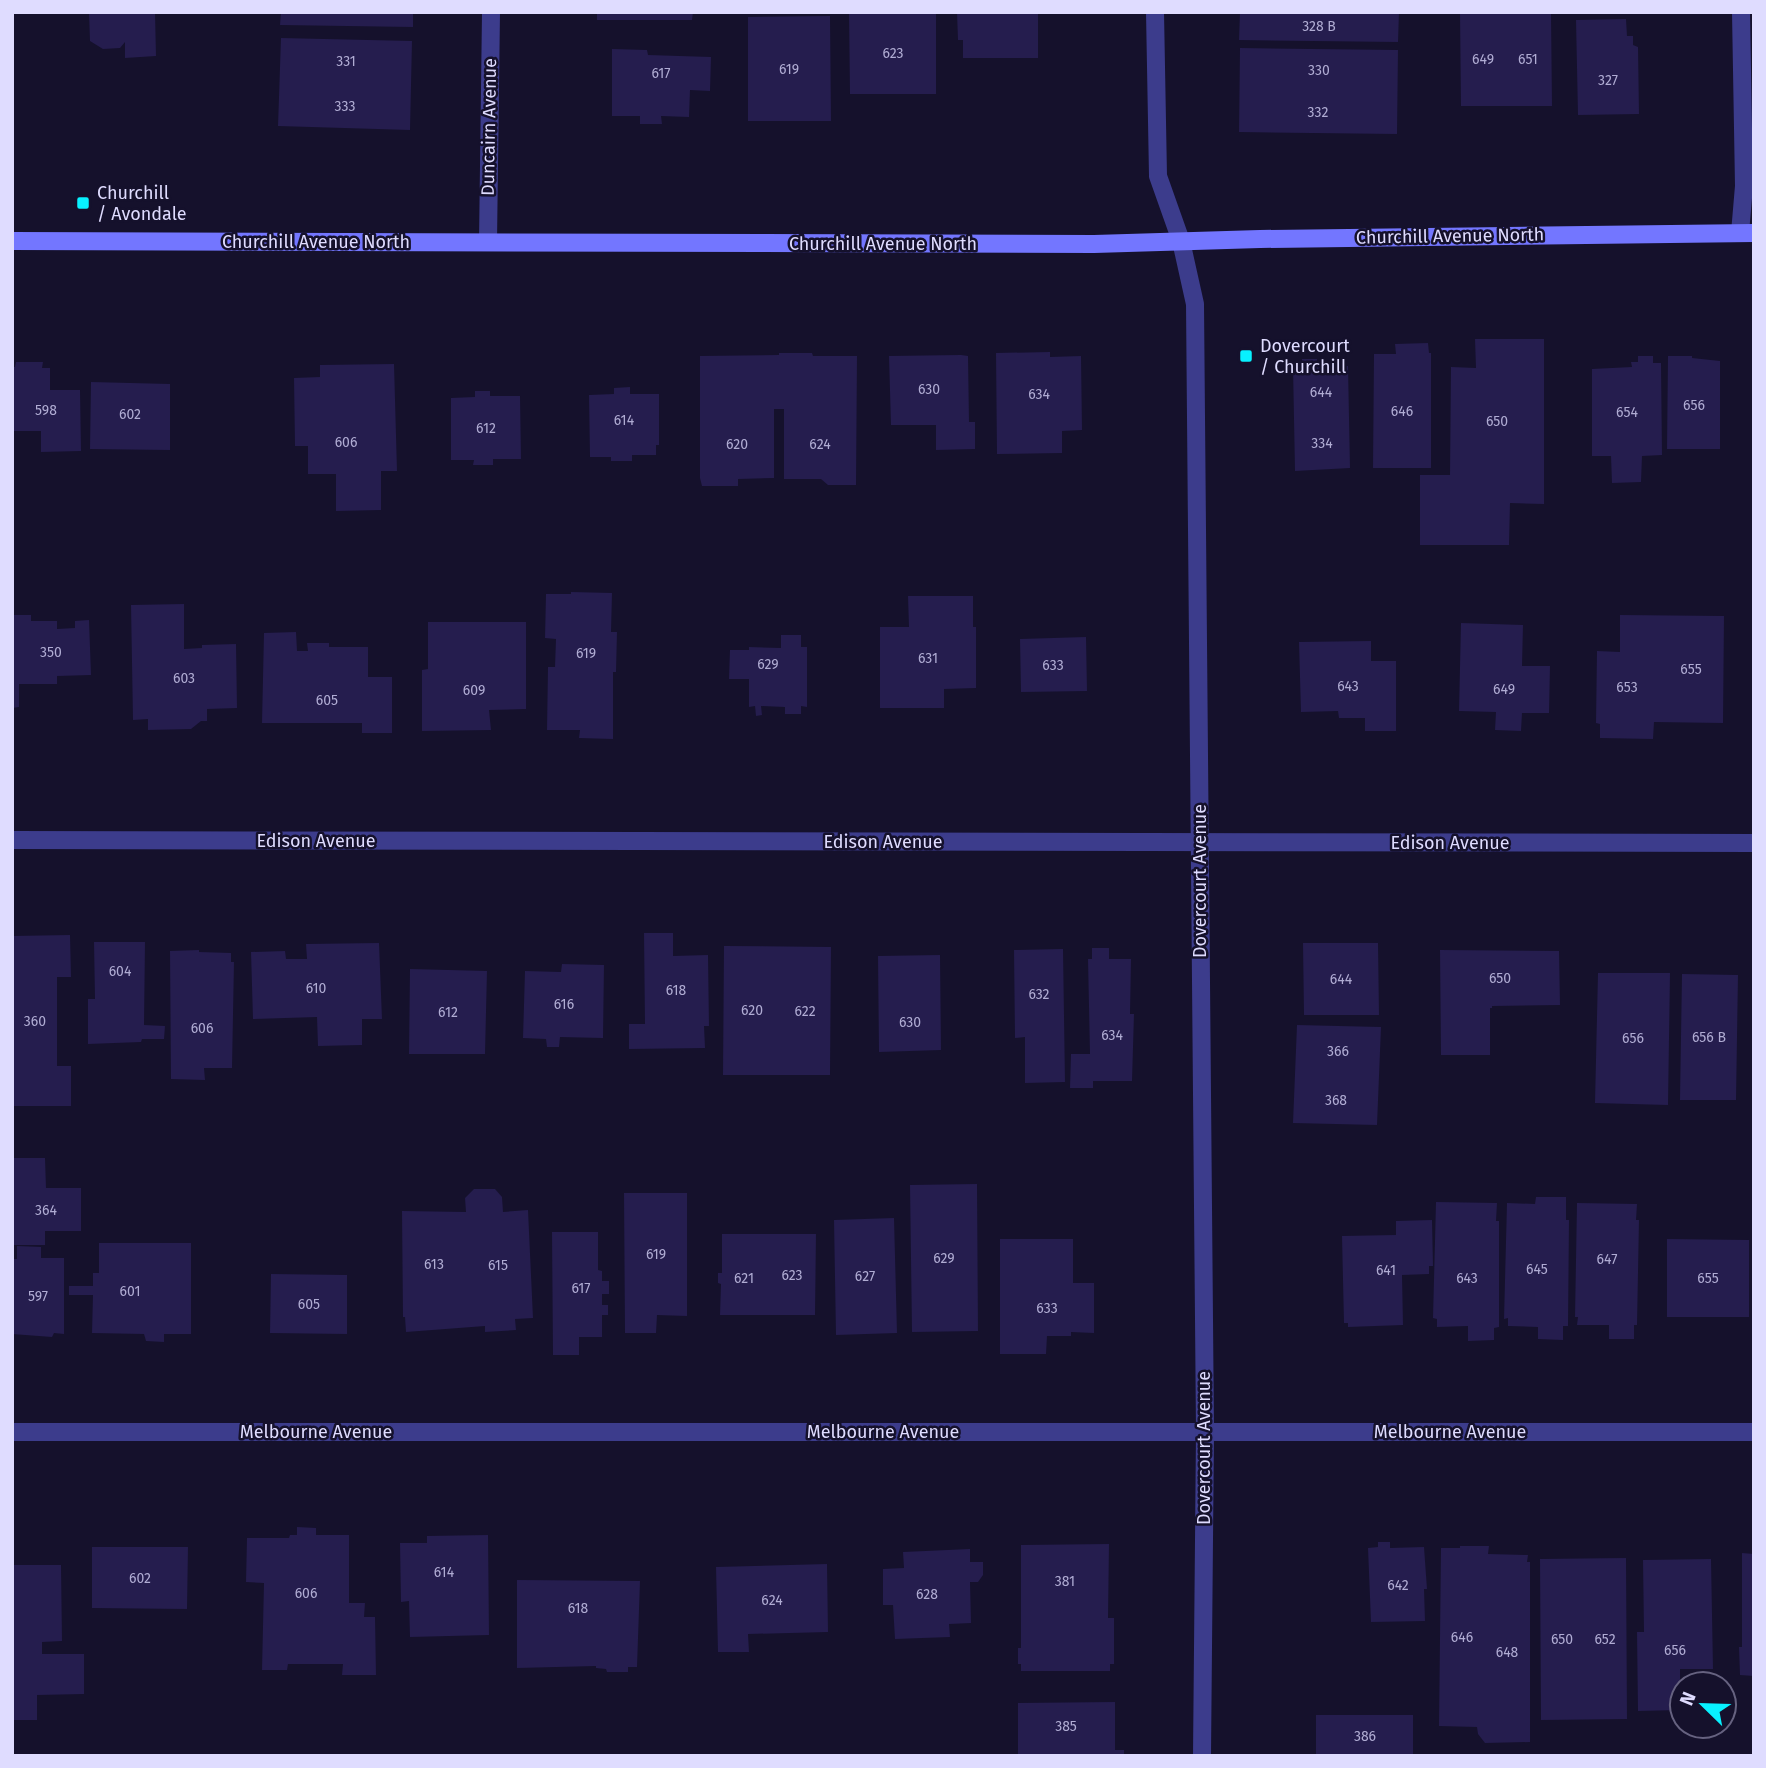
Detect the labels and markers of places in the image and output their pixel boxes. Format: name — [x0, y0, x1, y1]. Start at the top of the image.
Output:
place label: Churchill / Avondale — [97, 182, 187, 225]
marker: Churchill / Avondale — [75, 195, 91, 211]
place label: Dovercourt / Churchill — [1260, 335, 1350, 378]
marker: Dovercourt / Churchill — [1238, 348, 1254, 364]

